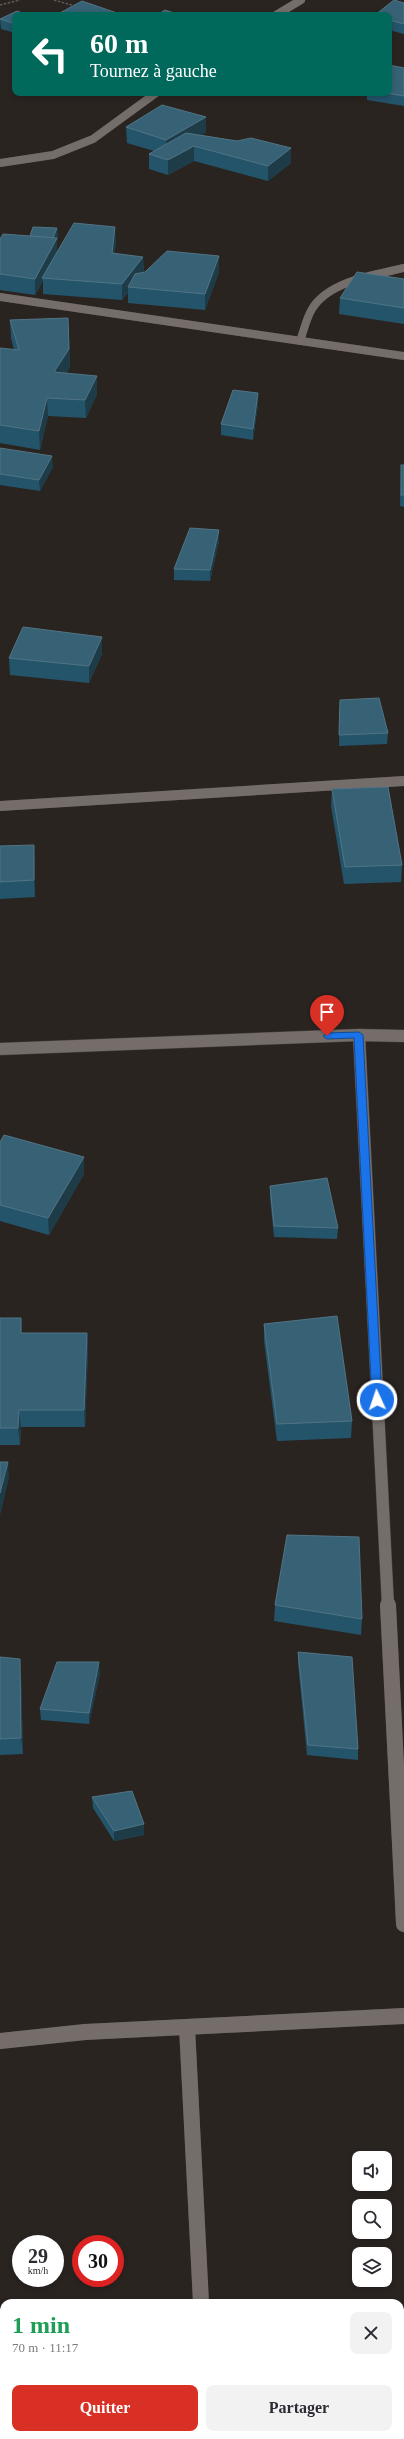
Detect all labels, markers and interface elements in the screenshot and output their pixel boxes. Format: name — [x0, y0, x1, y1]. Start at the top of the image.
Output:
icon: left — [24, 28, 76, 80]
text: 60 m — [90, 28, 148, 59]
text: Tournez à gauche — [90, 61, 217, 81]
pin — [310, 995, 344, 1036]
icon: arrive — [316, 1001, 338, 1023]
position arrow — [356, 1379, 398, 1421]
map controls — [352, 2151, 392, 2287]
button: sound — [352, 2151, 392, 2191]
button: search — [352, 2199, 392, 2239]
speed limit sign: 30 — [72, 2235, 124, 2287]
text: 29 — [28, 2245, 48, 2267]
button: layers — [352, 2247, 392, 2287]
text: km/h — [28, 2265, 48, 2276]
text: 1 min — [12, 2312, 70, 2338]
button: close — [350, 2312, 392, 2354]
text: 70 m · 11:17 — [12, 2340, 78, 2355]
button: Quitter — [12, 2385, 198, 2431]
button: Partager — [206, 2385, 392, 2431]

